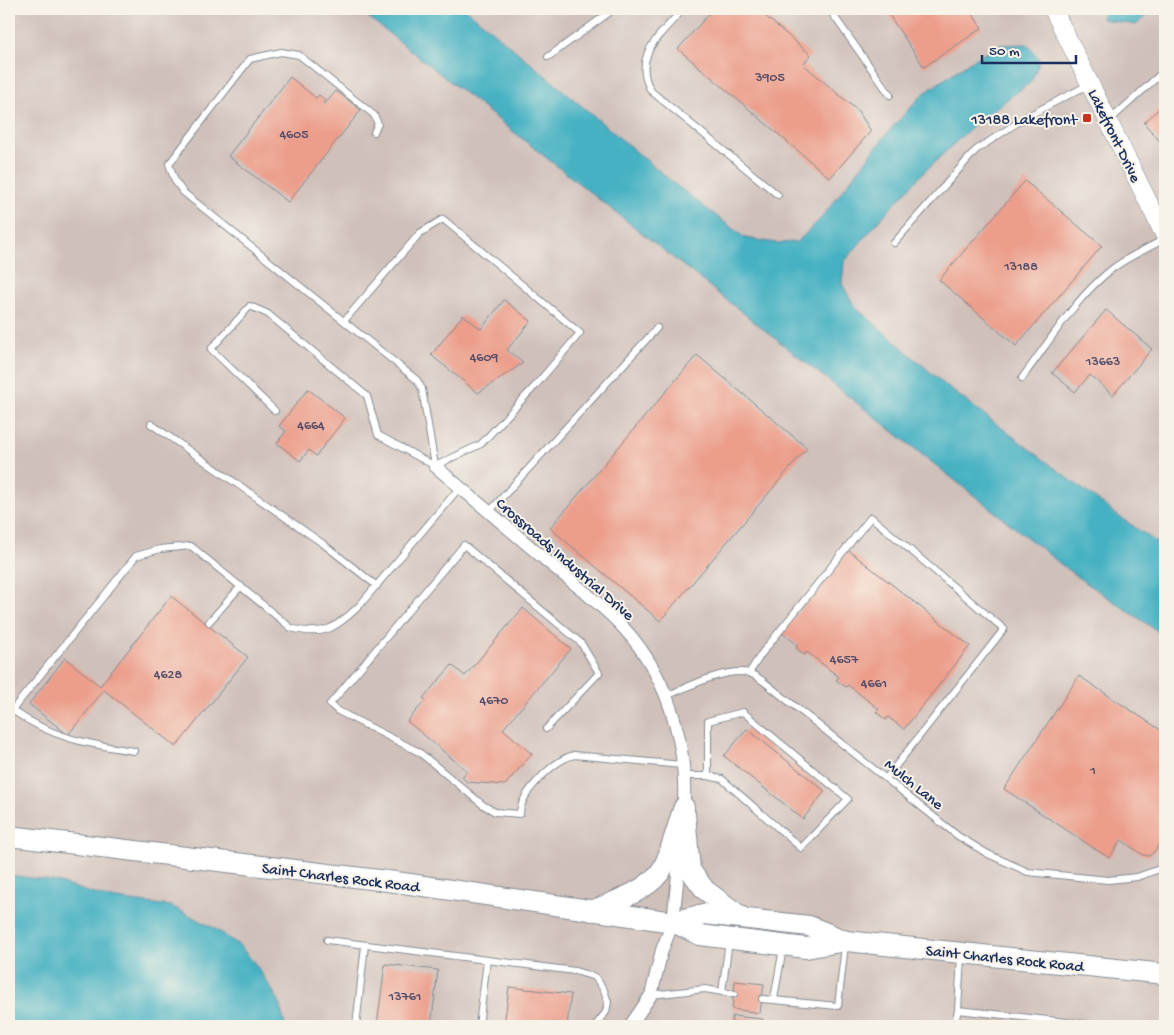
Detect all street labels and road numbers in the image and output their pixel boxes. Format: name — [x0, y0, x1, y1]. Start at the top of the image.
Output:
street label: Lakefront Drive — [1082, 87, 1144, 187]
street label: Crossroads Industrial Drive — [491, 495, 637, 626]
street label: Mulch Lane — [879, 756, 947, 816]
street label: Saint Charles Rock Road — [261, 860, 422, 899]
street label: Saint Charles Rock Road — [925, 943, 1086, 978]

